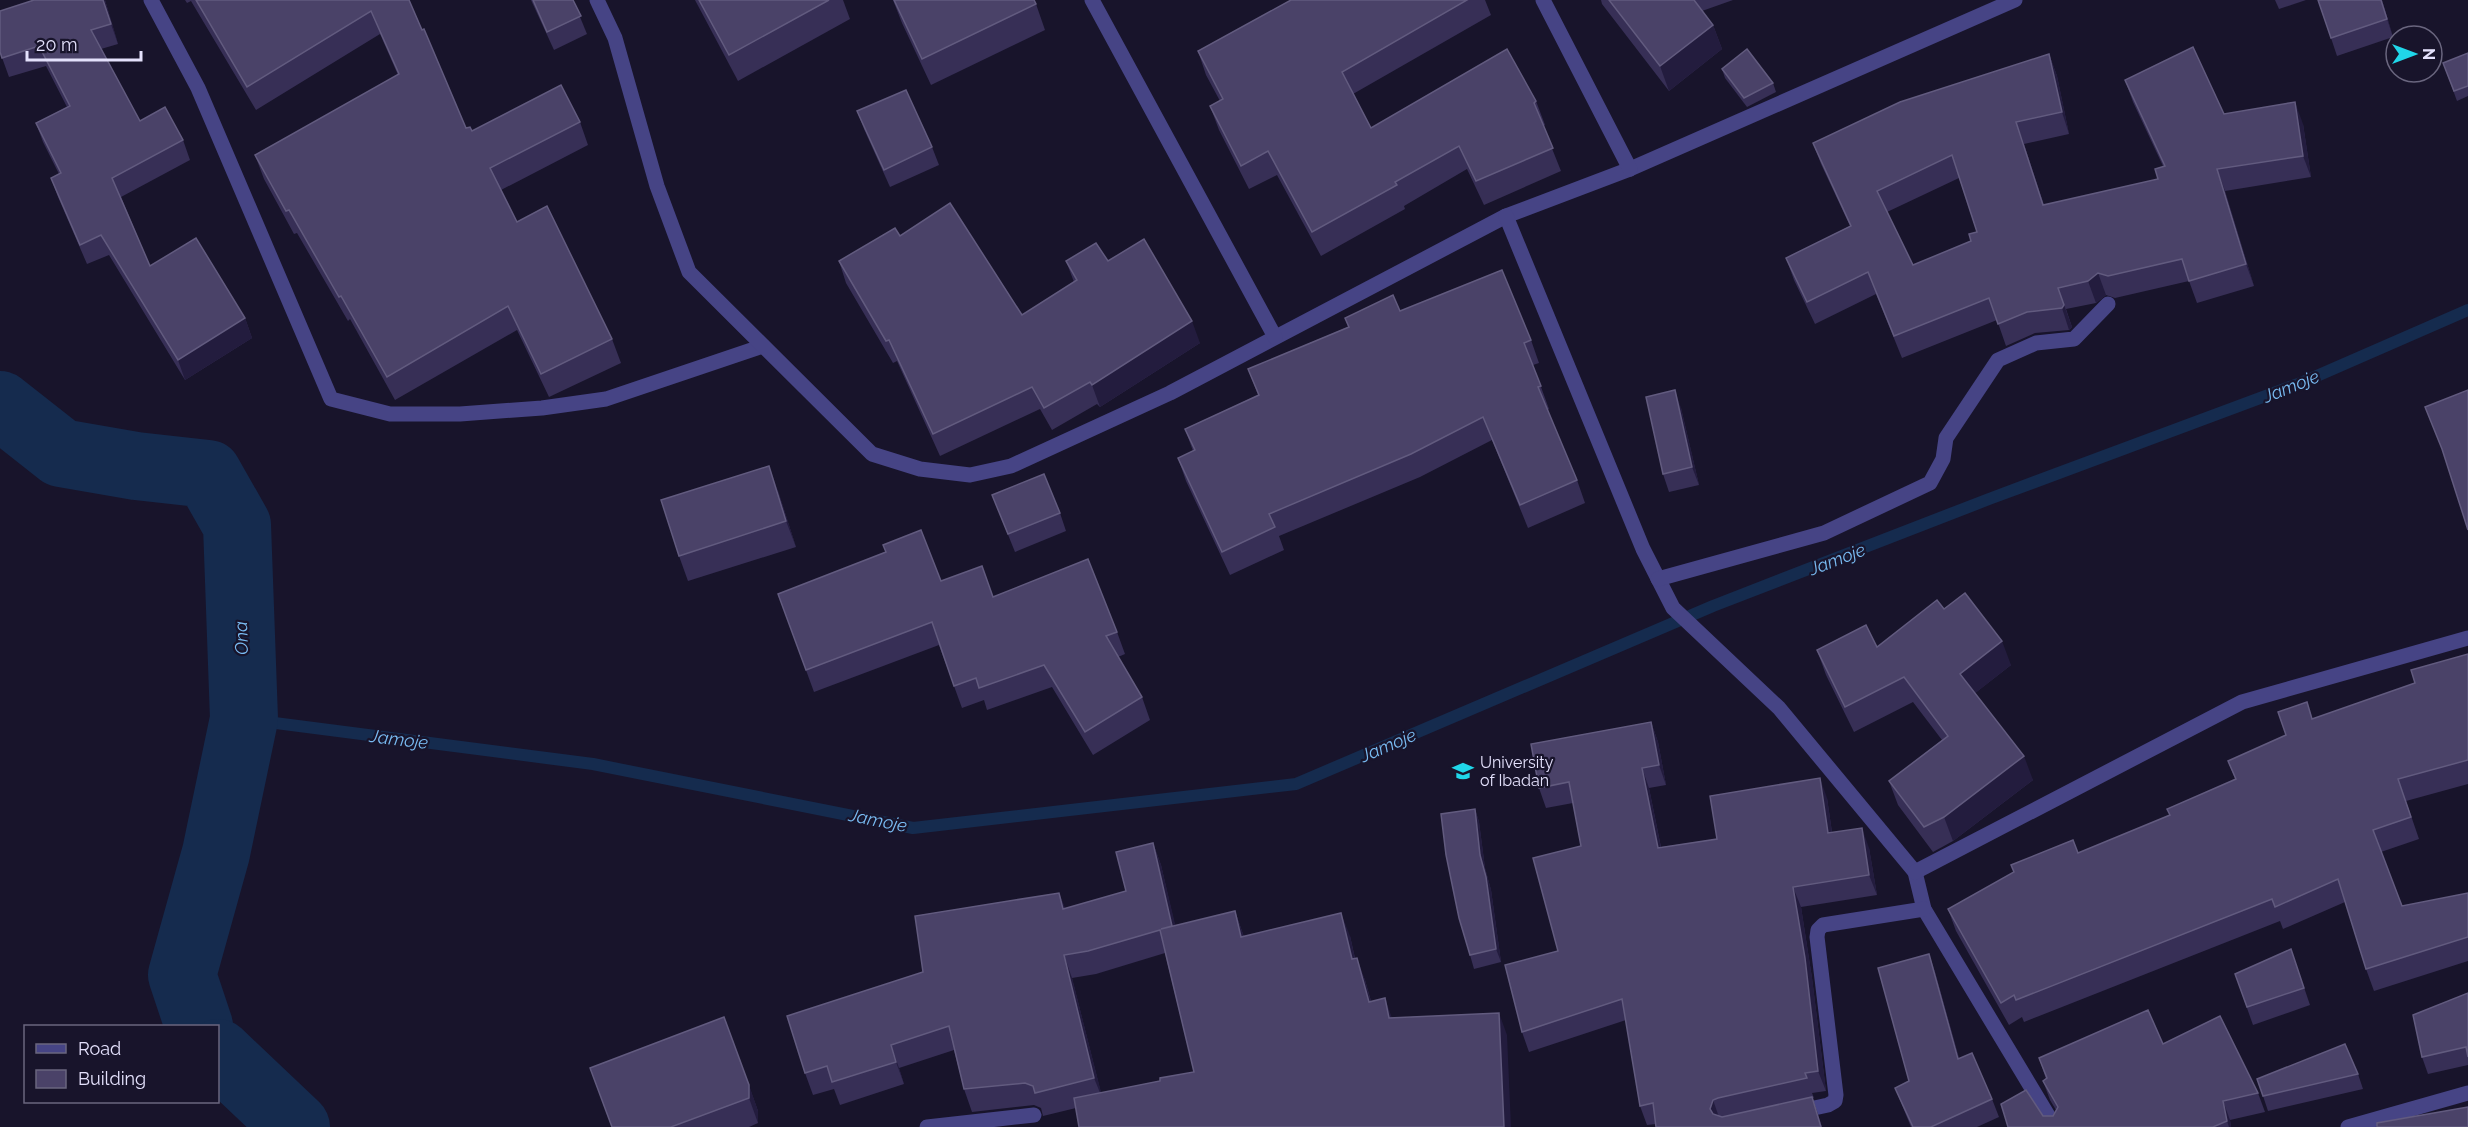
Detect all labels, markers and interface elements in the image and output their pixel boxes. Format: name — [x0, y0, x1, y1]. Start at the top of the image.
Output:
scale bar — [27, 24, 141, 62]
north arrow — [2384, 24, 2444, 84]
text: 20 m — [36, 34, 78, 55]
text: N — [2419, 48, 2438, 60]
water label: Jamoje — [2259, 365, 2323, 407]
water label: Jamoje — [1805, 539, 1869, 580]
water label: Ona — [230, 621, 252, 655]
water label: Jamoje — [1356, 724, 1419, 767]
water label: Jamoje — [368, 725, 430, 753]
place label: University of Ibadan — [1480, 753, 1554, 790]
school or university icon: University of Ibadan — [1451, 759, 1475, 783]
water label: Jamoje — [846, 804, 909, 836]
legend — [24, 1025, 219, 1103]
text: Road — [78, 1038, 121, 1059]
text: Building — [78, 1068, 146, 1089]

